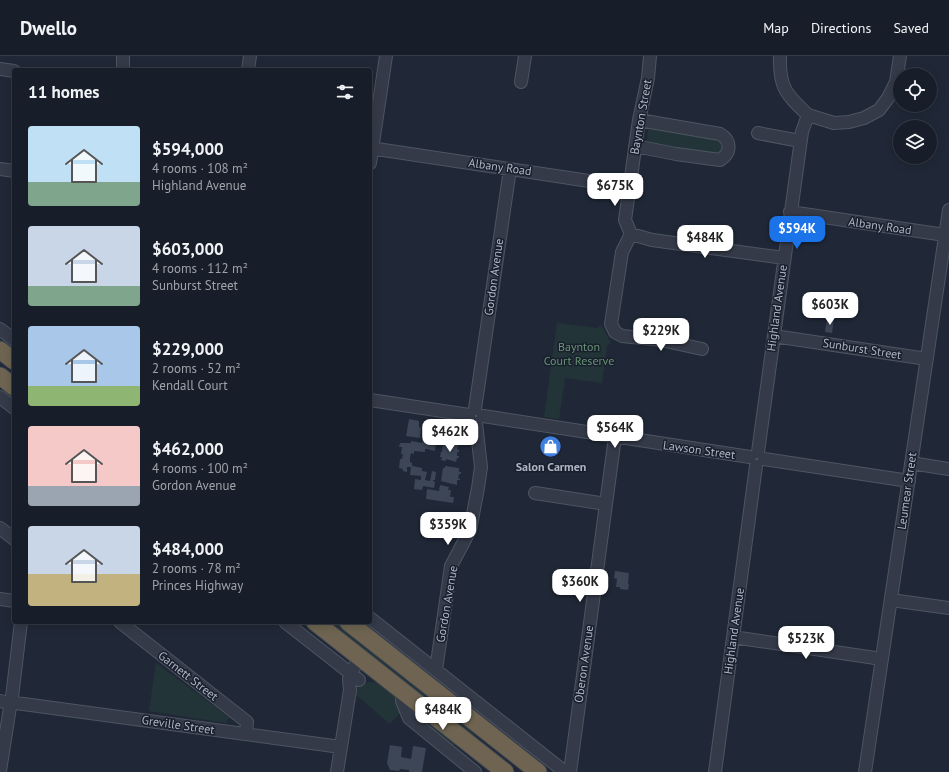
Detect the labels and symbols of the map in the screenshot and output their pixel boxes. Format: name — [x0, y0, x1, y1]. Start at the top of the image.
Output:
street label: Baynton Street — [627, 78, 654, 156]
street label: Albany Road — [468, 155, 532, 178]
pin: $675K — [587, 173, 643, 207]
street label: Albany Road — [848, 214, 912, 237]
pin: $594K — [769, 216, 825, 250]
pin: $484K — [677, 225, 733, 259]
street label: Gordon Avenue — [481, 237, 506, 316]
street label: Highland Avenue — [763, 264, 790, 352]
pin: $603K — [802, 292, 858, 326]
pin: $229K — [633, 318, 689, 352]
street label: Sunburst Street — [822, 335, 902, 362]
park label: Baynton Court Reserve — [544, 339, 614, 368]
pin: $564K — [587, 415, 643, 449]
pin: $462K — [422, 419, 478, 453]
shop icon: Salon Carmen — [538, 433, 564, 459]
street label: Lawson Street — [662, 437, 736, 462]
street label: Leumear Street — [894, 451, 919, 530]
place label: Salon Carmen — [516, 459, 586, 474]
pin: $359K — [420, 512, 476, 546]
street label: Gordon Avenue — [432, 564, 461, 643]
pin: $360K — [552, 569, 608, 603]
street label: Highland Avenue — [720, 587, 747, 675]
street label: Oberon Avenue — [571, 624, 596, 704]
pin: $523K — [778, 626, 834, 660]
street label: Garnett Street — [155, 648, 221, 704]
pin: $484K — [415, 697, 471, 731]
street label: Greville Street — [141, 712, 215, 737]

